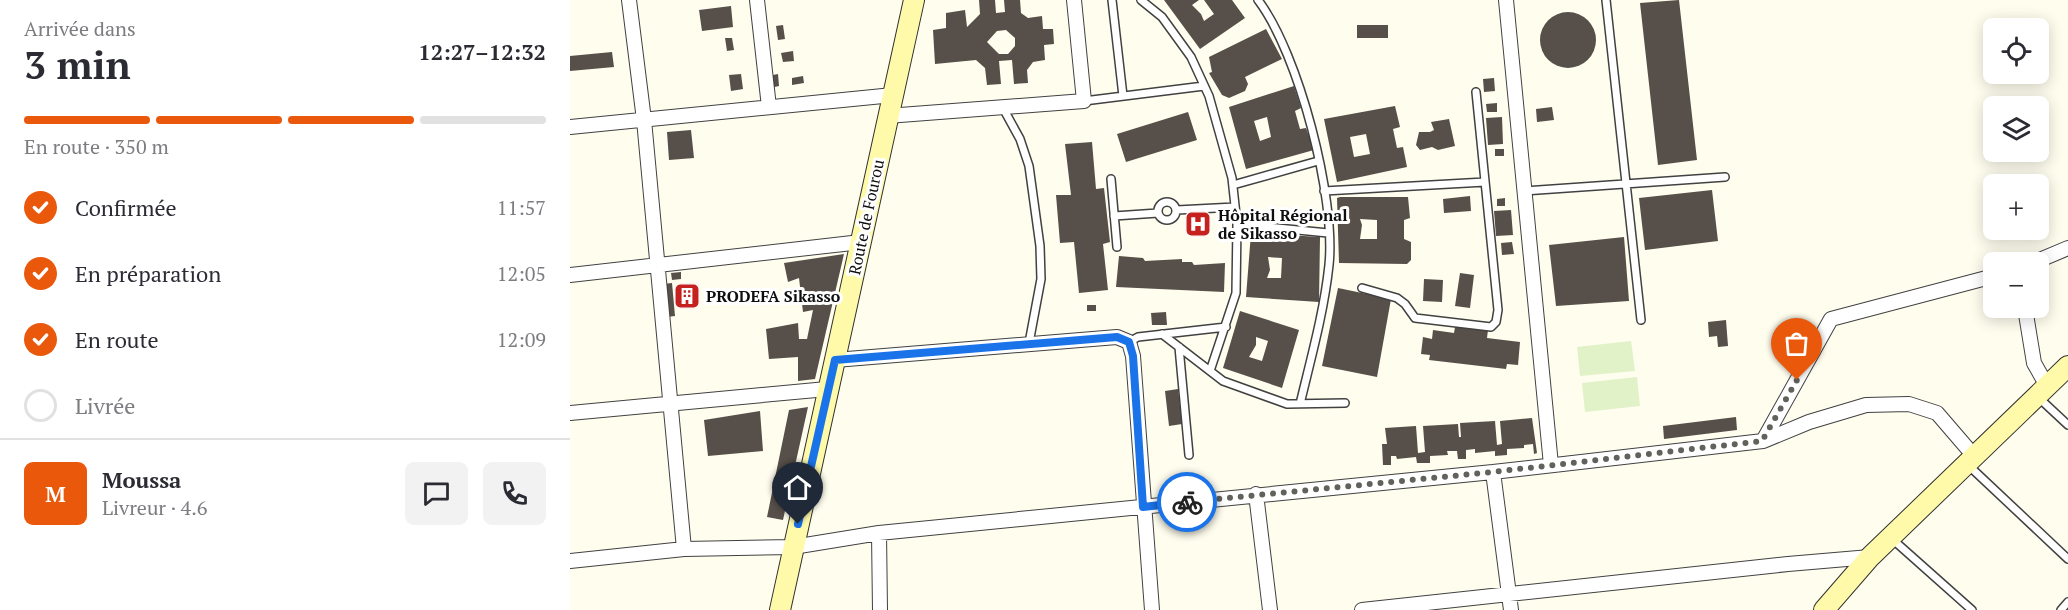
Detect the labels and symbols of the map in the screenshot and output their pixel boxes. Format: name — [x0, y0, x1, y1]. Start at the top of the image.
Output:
street label: Route de Fourou — [843, 157, 889, 277]
place label: Hôpital Régional de Sikasso — [1218, 204, 1348, 244]
hospital icon: Hôpital Régional de Sikasso — [1183, 209, 1213, 239]
building icon: PRODEFA Sikasso — [672, 281, 702, 311]
place label: PRODEFA Sikasso — [706, 285, 841, 307]
pin — [1771, 318, 1822, 380]
pin — [772, 462, 823, 524]
courier — [1157, 472, 1217, 532]

